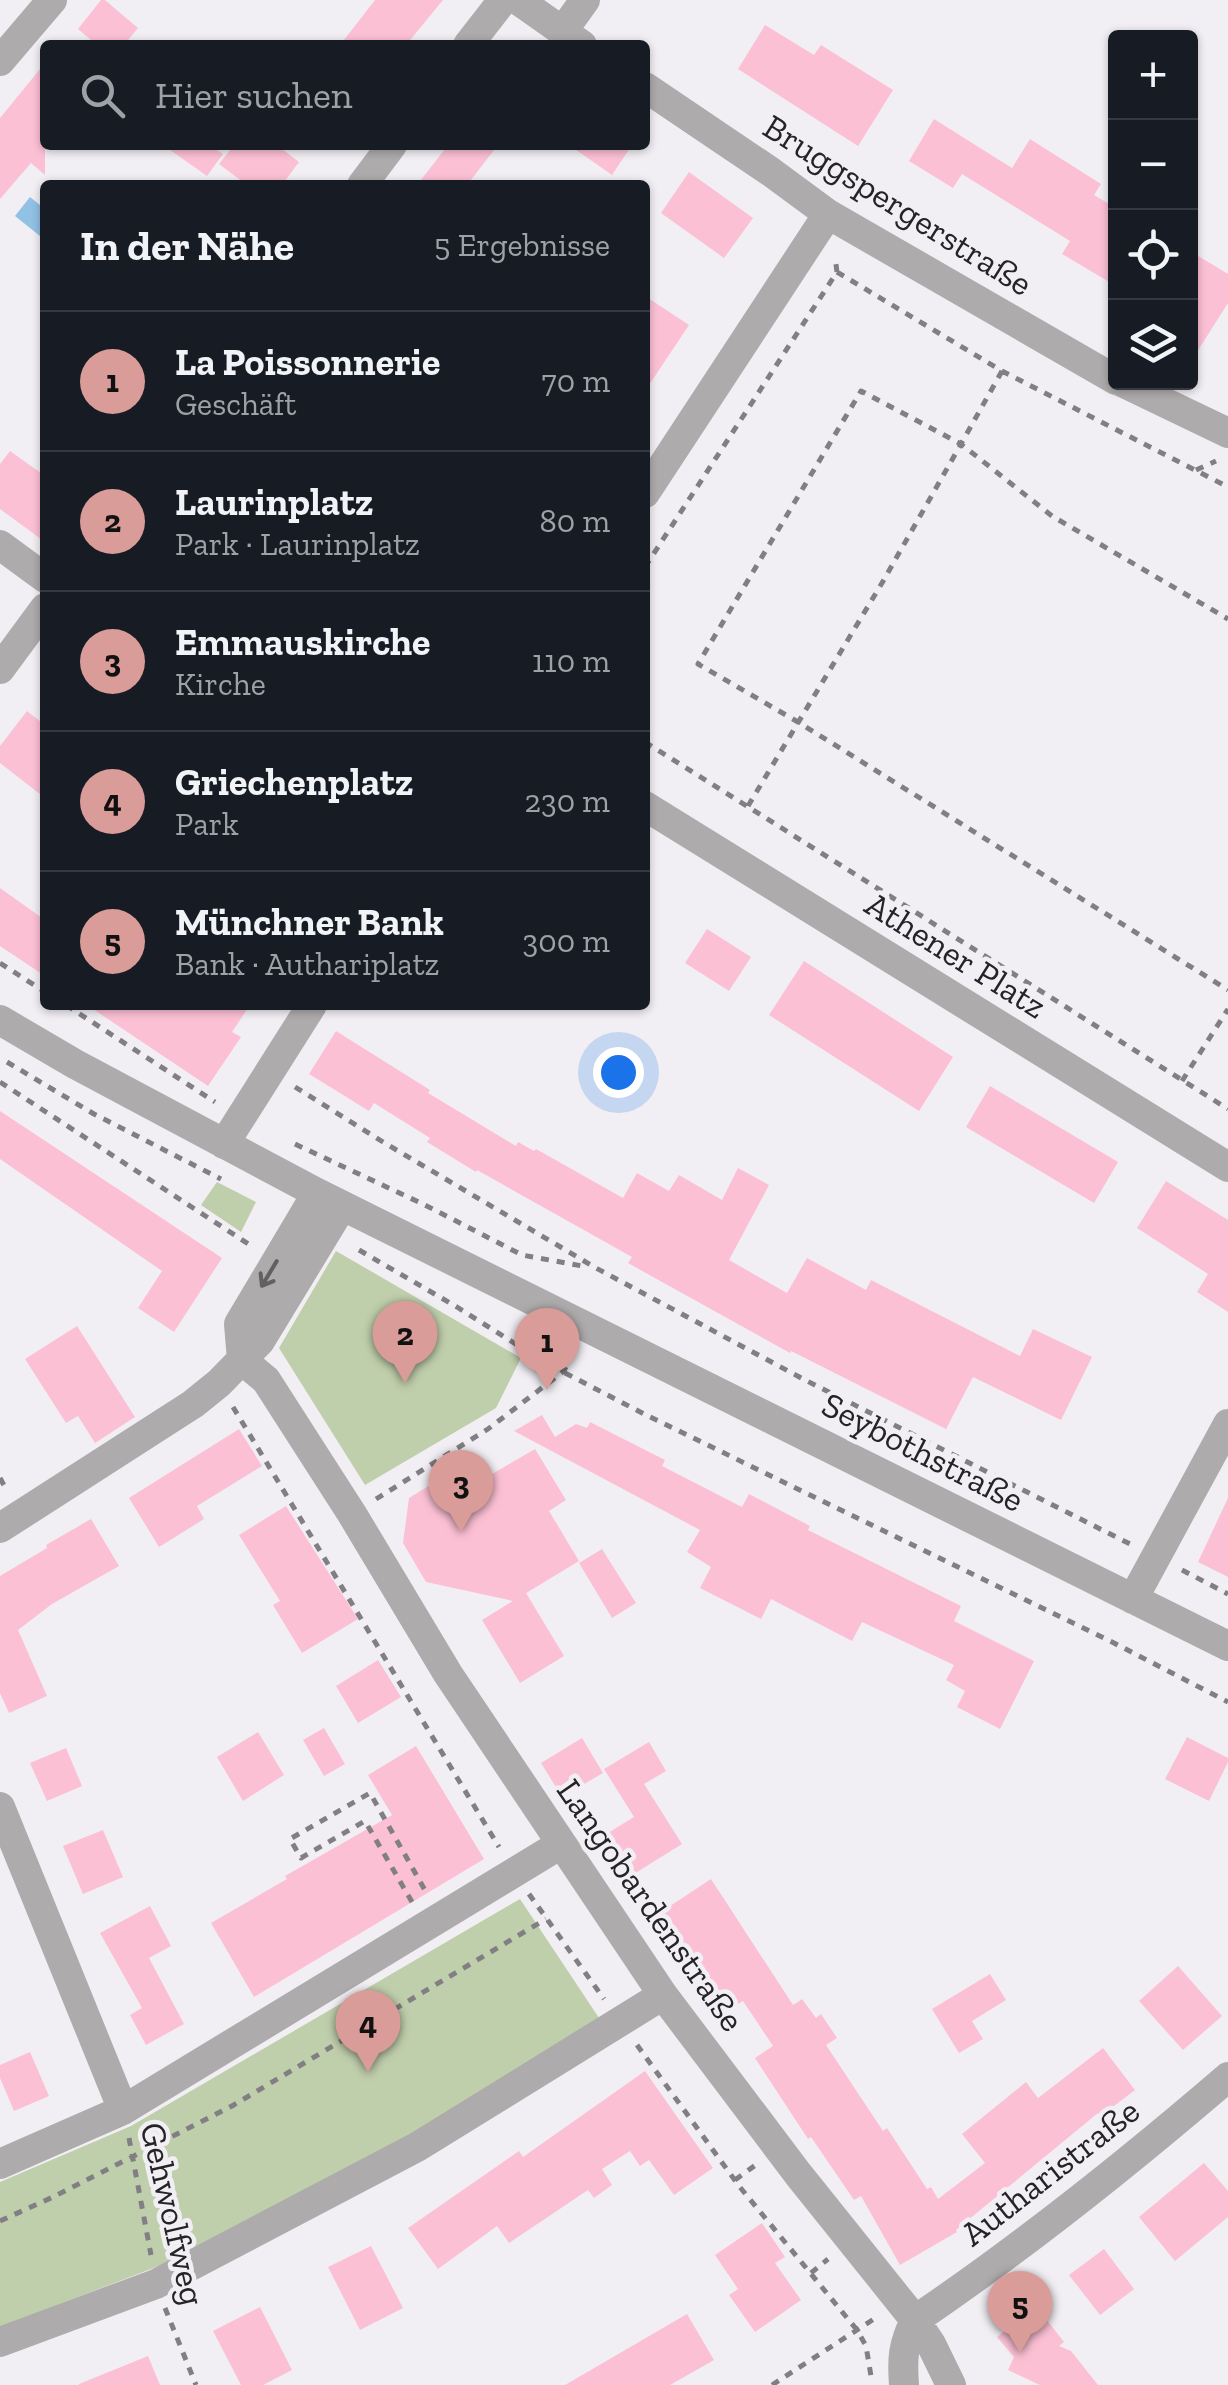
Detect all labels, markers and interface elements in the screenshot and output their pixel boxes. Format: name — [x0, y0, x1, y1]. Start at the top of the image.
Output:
map controls — [1108, 30, 1198, 390]
button: + — [1108, 30, 1198, 120]
search box — [40, 40, 650, 150]
icon: search — [75, 68, 130, 123]
text: Hier suchen — [155, 72, 353, 118]
street label: Bruggspergerstraße — [756, 105, 1040, 305]
button: − — [1108, 120, 1198, 210]
button: locate — [1108, 210, 1198, 300]
text: In der Nähe — [80, 220, 294, 271]
text: 5 Ergebnisse — [434, 226, 610, 264]
button: layers — [1108, 300, 1198, 390]
text: La Poissonnerie — [175, 339, 440, 385]
text: 1 — [106, 362, 119, 400]
text: 70 m — [542, 362, 610, 400]
text: Geschäft — [175, 385, 296, 423]
text: Laurinplatz — [175, 479, 373, 525]
text: 2 — [104, 502, 121, 540]
text: 80 m — [539, 502, 610, 540]
text: Park · Laurinplatz — [175, 525, 420, 563]
text: Emmauskirche — [175, 619, 430, 665]
text: 3 — [104, 642, 121, 680]
text: 110 m — [532, 642, 610, 680]
text: Kirche — [175, 665, 266, 703]
text: Griechenplatz — [175, 759, 413, 805]
text: 4 — [103, 782, 122, 820]
text: 230 m — [525, 782, 610, 820]
text: Park — [175, 805, 239, 843]
street label: Athener Platz — [858, 883, 1054, 1027]
text: Münchner Bank — [175, 899, 444, 945]
text: 5 — [104, 922, 121, 960]
text: 300 m — [523, 922, 610, 960]
text: Bank · Authariplatz — [175, 945, 439, 983]
your location — [593, 1047, 644, 1098]
one-way arrow — [259, 1259, 279, 1288]
pin: 2 — [372, 1300, 438, 1383]
pin: 1 — [514, 1308, 580, 1390]
street label: Seybothstraße — [815, 1383, 1031, 1521]
pin: 3 — [428, 1450, 494, 1532]
street label: Langobardenstraße — [548, 1771, 754, 2039]
pin: 4 — [336, 1990, 400, 2072]
street label: Autharistraße — [952, 2089, 1148, 2255]
street label: Gehwolfweg — [132, 2118, 214, 2310]
pin: 5 — [988, 2270, 1052, 2353]

